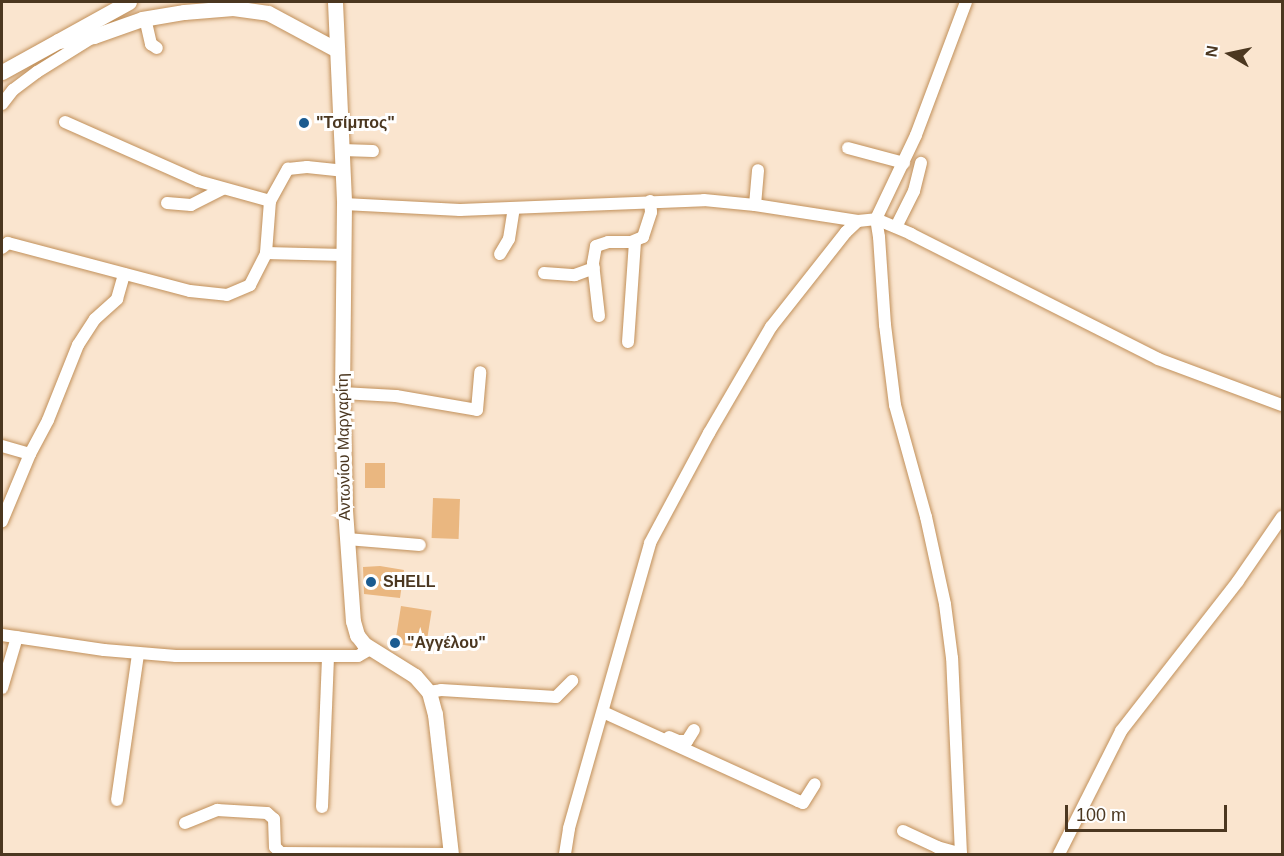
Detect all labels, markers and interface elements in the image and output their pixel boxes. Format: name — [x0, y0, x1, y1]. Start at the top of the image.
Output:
north arrow — [1200, 24, 1260, 84]
text: N — [1202, 44, 1221, 58]
place label: "Τσίμπος" — [316, 113, 395, 133]
marker: "Τσίμπος" — [297, 116, 311, 130]
street label: Αντωνίου Μαργαρίτη — [333, 373, 355, 521]
place label: SHELL — [383, 572, 435, 592]
marker: SHELL — [364, 575, 378, 589]
place label: "Αγγέλου" — [407, 633, 486, 653]
marker: "Αγγέλου" — [388, 636, 402, 650]
scale bar — [1068, 793, 1230, 831]
text: 100 m — [1076, 805, 1126, 825]

